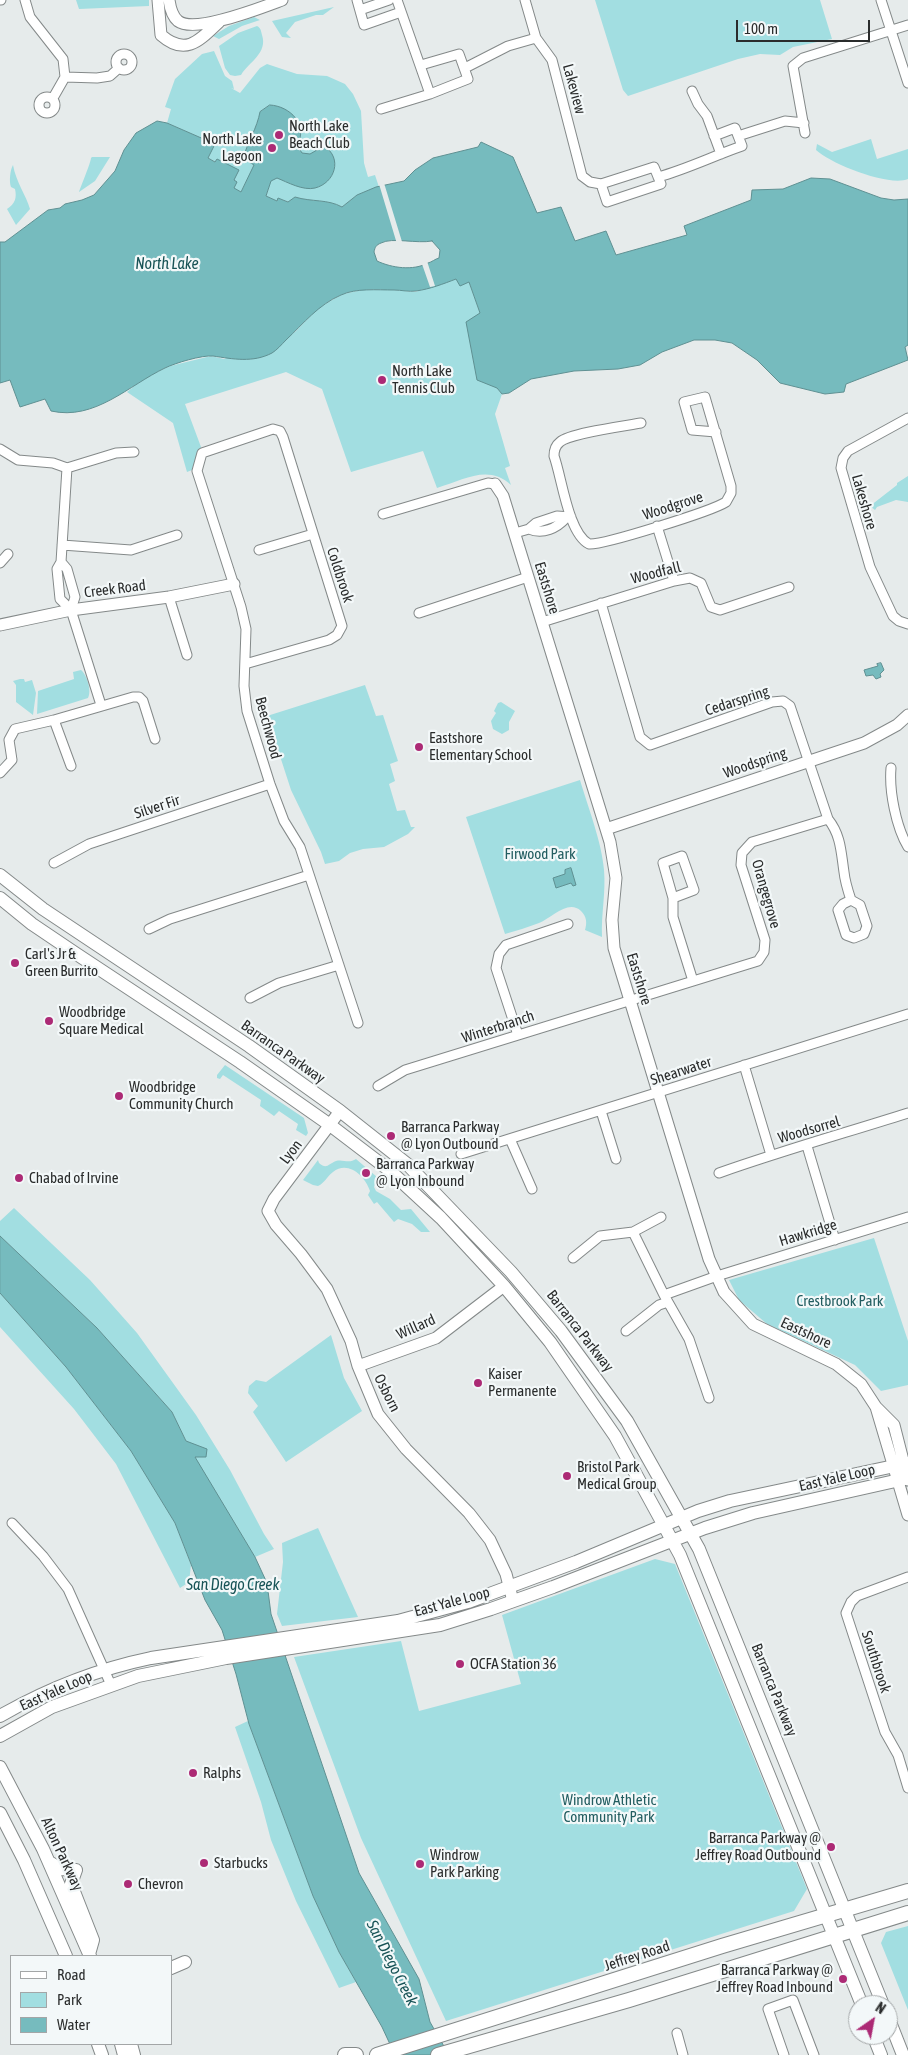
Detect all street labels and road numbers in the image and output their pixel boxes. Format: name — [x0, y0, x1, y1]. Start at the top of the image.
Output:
street label: Lakeview — [559, 62, 589, 116]
street label: Lakeshore — [848, 472, 880, 532]
street label: Woodgrove — [641, 488, 705, 524]
street label: Coldbrook — [323, 545, 357, 605]
street label: Woodfall — [629, 558, 683, 588]
street label: Eastshore — [531, 560, 563, 616]
street label: Creek Road — [83, 576, 147, 602]
street label: Cedarspring — [703, 682, 771, 720]
street label: Beechwood — [251, 695, 285, 761]
street label: Woodspring — [721, 744, 789, 782]
street label: Silver Fir — [132, 791, 182, 823]
street label: Orangegrove — [748, 858, 784, 930]
street label: Eastshore — [623, 951, 655, 1007]
street label: Winterbranch — [459, 1007, 537, 1047]
street label: Barranca Parkway — [238, 1016, 328, 1088]
street label: Shearwater — [648, 1053, 714, 1089]
street label: Woodsorrel — [776, 1113, 842, 1147]
street label: Lyon — [276, 1136, 306, 1168]
street label: Hawkridge — [777, 1216, 839, 1250]
street label: Barranca Parkway — [543, 1287, 617, 1375]
street label: Willard — [394, 1310, 438, 1344]
street label: Eastshore — [778, 1313, 834, 1353]
street label: Osborn — [370, 1371, 404, 1415]
street label: East Yale Loop — [797, 1461, 877, 1495]
street label: East Yale Loop — [412, 1583, 492, 1621]
street label: Southbrook — [857, 1629, 895, 1695]
street label: Barranca Parkway — [747, 1641, 801, 1739]
street label: East Yale Loop — [17, 1667, 95, 1715]
street label: Alton Parkway — [37, 1814, 87, 1894]
street label: Jeffrey Road — [602, 1937, 672, 1975]

